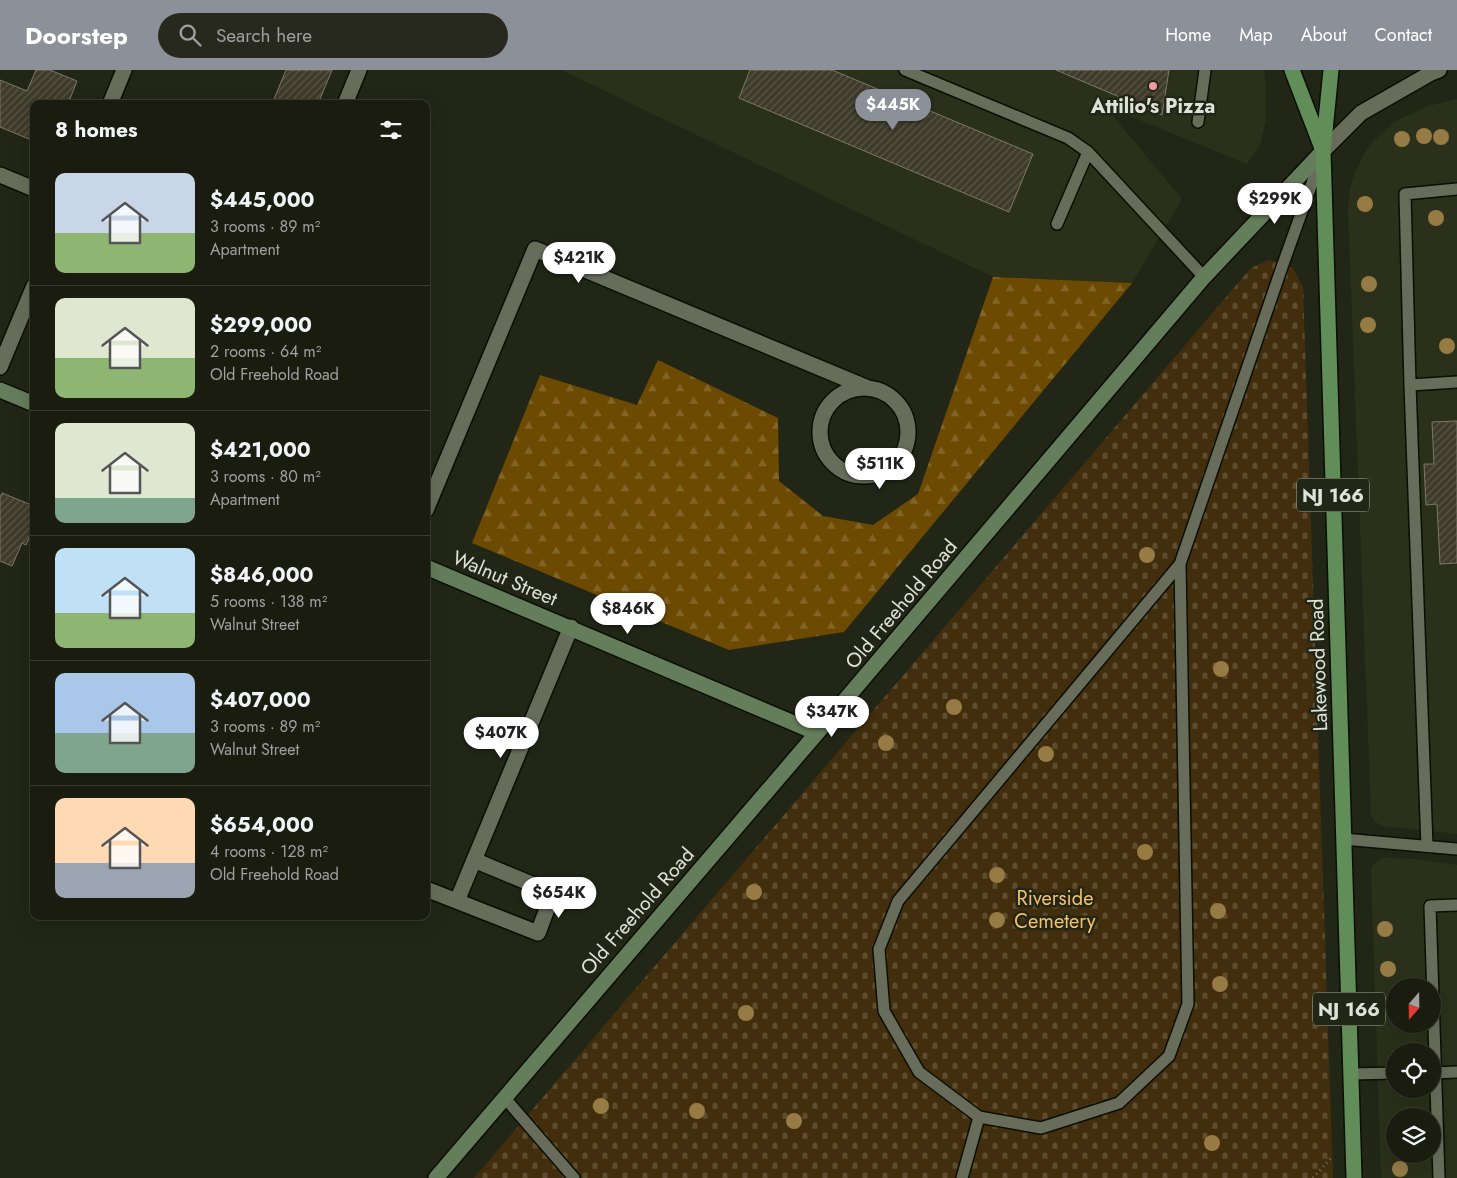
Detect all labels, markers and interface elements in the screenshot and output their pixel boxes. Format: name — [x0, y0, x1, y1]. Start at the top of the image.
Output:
search box — [158, 13, 508, 58]
text: Doorstep — [25, 18, 128, 53]
icon: search — [176, 21, 204, 49]
text: Search here — [216, 22, 312, 49]
text: Home — [1165, 22, 1211, 48]
text: Map — [1239, 22, 1273, 48]
text: About — [1301, 22, 1346, 48]
text: Contact — [1374, 22, 1432, 48]
marker: Attilio's Pizza — [1147, 80, 1159, 92]
pin: $445K — [858, 88, 928, 131]
place label: Attilio's Pizza — [1090, 92, 1215, 121]
text: $445K — [866, 93, 920, 116]
text: 8 homes — [55, 115, 138, 145]
icon: filters — [377, 116, 405, 144]
pin: $299K — [1240, 182, 1310, 225]
text: $445,000 — [210, 185, 314, 215]
text: $299K — [1248, 187, 1302, 210]
icon: home — [95, 193, 155, 253]
text: 3 rooms · 89 m² — [210, 215, 320, 238]
text: Apartment — [210, 238, 280, 261]
pin: $421K — [544, 242, 614, 284]
text: $421K — [554, 246, 604, 269]
text: $299,000 — [210, 310, 312, 340]
icon: home — [95, 318, 155, 378]
text: 2 rooms · 64 m² — [210, 340, 321, 363]
text: Old Freehold Road — [210, 363, 339, 386]
text: $421,000 — [210, 435, 311, 465]
icon: home — [95, 443, 155, 503]
pin: $511K — [845, 448, 915, 490]
text: $511K — [856, 452, 904, 475]
text: 3 rooms · 80 m² — [210, 465, 321, 488]
road number: NJ 166 — [1297, 478, 1369, 512]
text: Apartment — [210, 488, 280, 511]
street label: Old Freehold Road — [838, 533, 964, 675]
street label: Walnut Street — [448, 543, 562, 614]
text: $846,000 — [210, 560, 313, 590]
icon: home — [95, 568, 155, 628]
text: 5 rooms · 138 m² — [210, 590, 327, 613]
pin: $846K — [593, 592, 663, 635]
text: $846K — [601, 597, 655, 620]
street label: Lakewood Road — [1302, 598, 1335, 732]
text: Walnut Street — [210, 613, 299, 636]
text: $407,000 — [210, 685, 311, 715]
icon: home — [95, 693, 155, 753]
pin: $347K — [797, 696, 867, 738]
text: $347K — [806, 700, 858, 723]
text: 3 rooms · 89 m² — [210, 715, 320, 738]
pin: $407K — [466, 716, 536, 759]
text: $407K — [475, 721, 527, 744]
text: Walnut Street — [210, 738, 299, 761]
text: $654,000 — [210, 810, 314, 840]
icon: home — [95, 818, 155, 878]
text: 4 rooms · 128 m² — [210, 840, 328, 863]
street label: Old Freehold Road — [574, 841, 701, 982]
text: Old Freehold Road — [210, 863, 339, 886]
pin: $654K — [524, 876, 594, 919]
text: $654K — [532, 881, 586, 904]
park label: Riverside Cemetery — [1014, 884, 1096, 936]
north arrow — [1386, 978, 1441, 1032]
map controls — [1386, 978, 1441, 1163]
road number: NJ 166 — [1313, 992, 1385, 1026]
button: locate — [1386, 1043, 1441, 1098]
button: layers — [1386, 1108, 1441, 1163]

